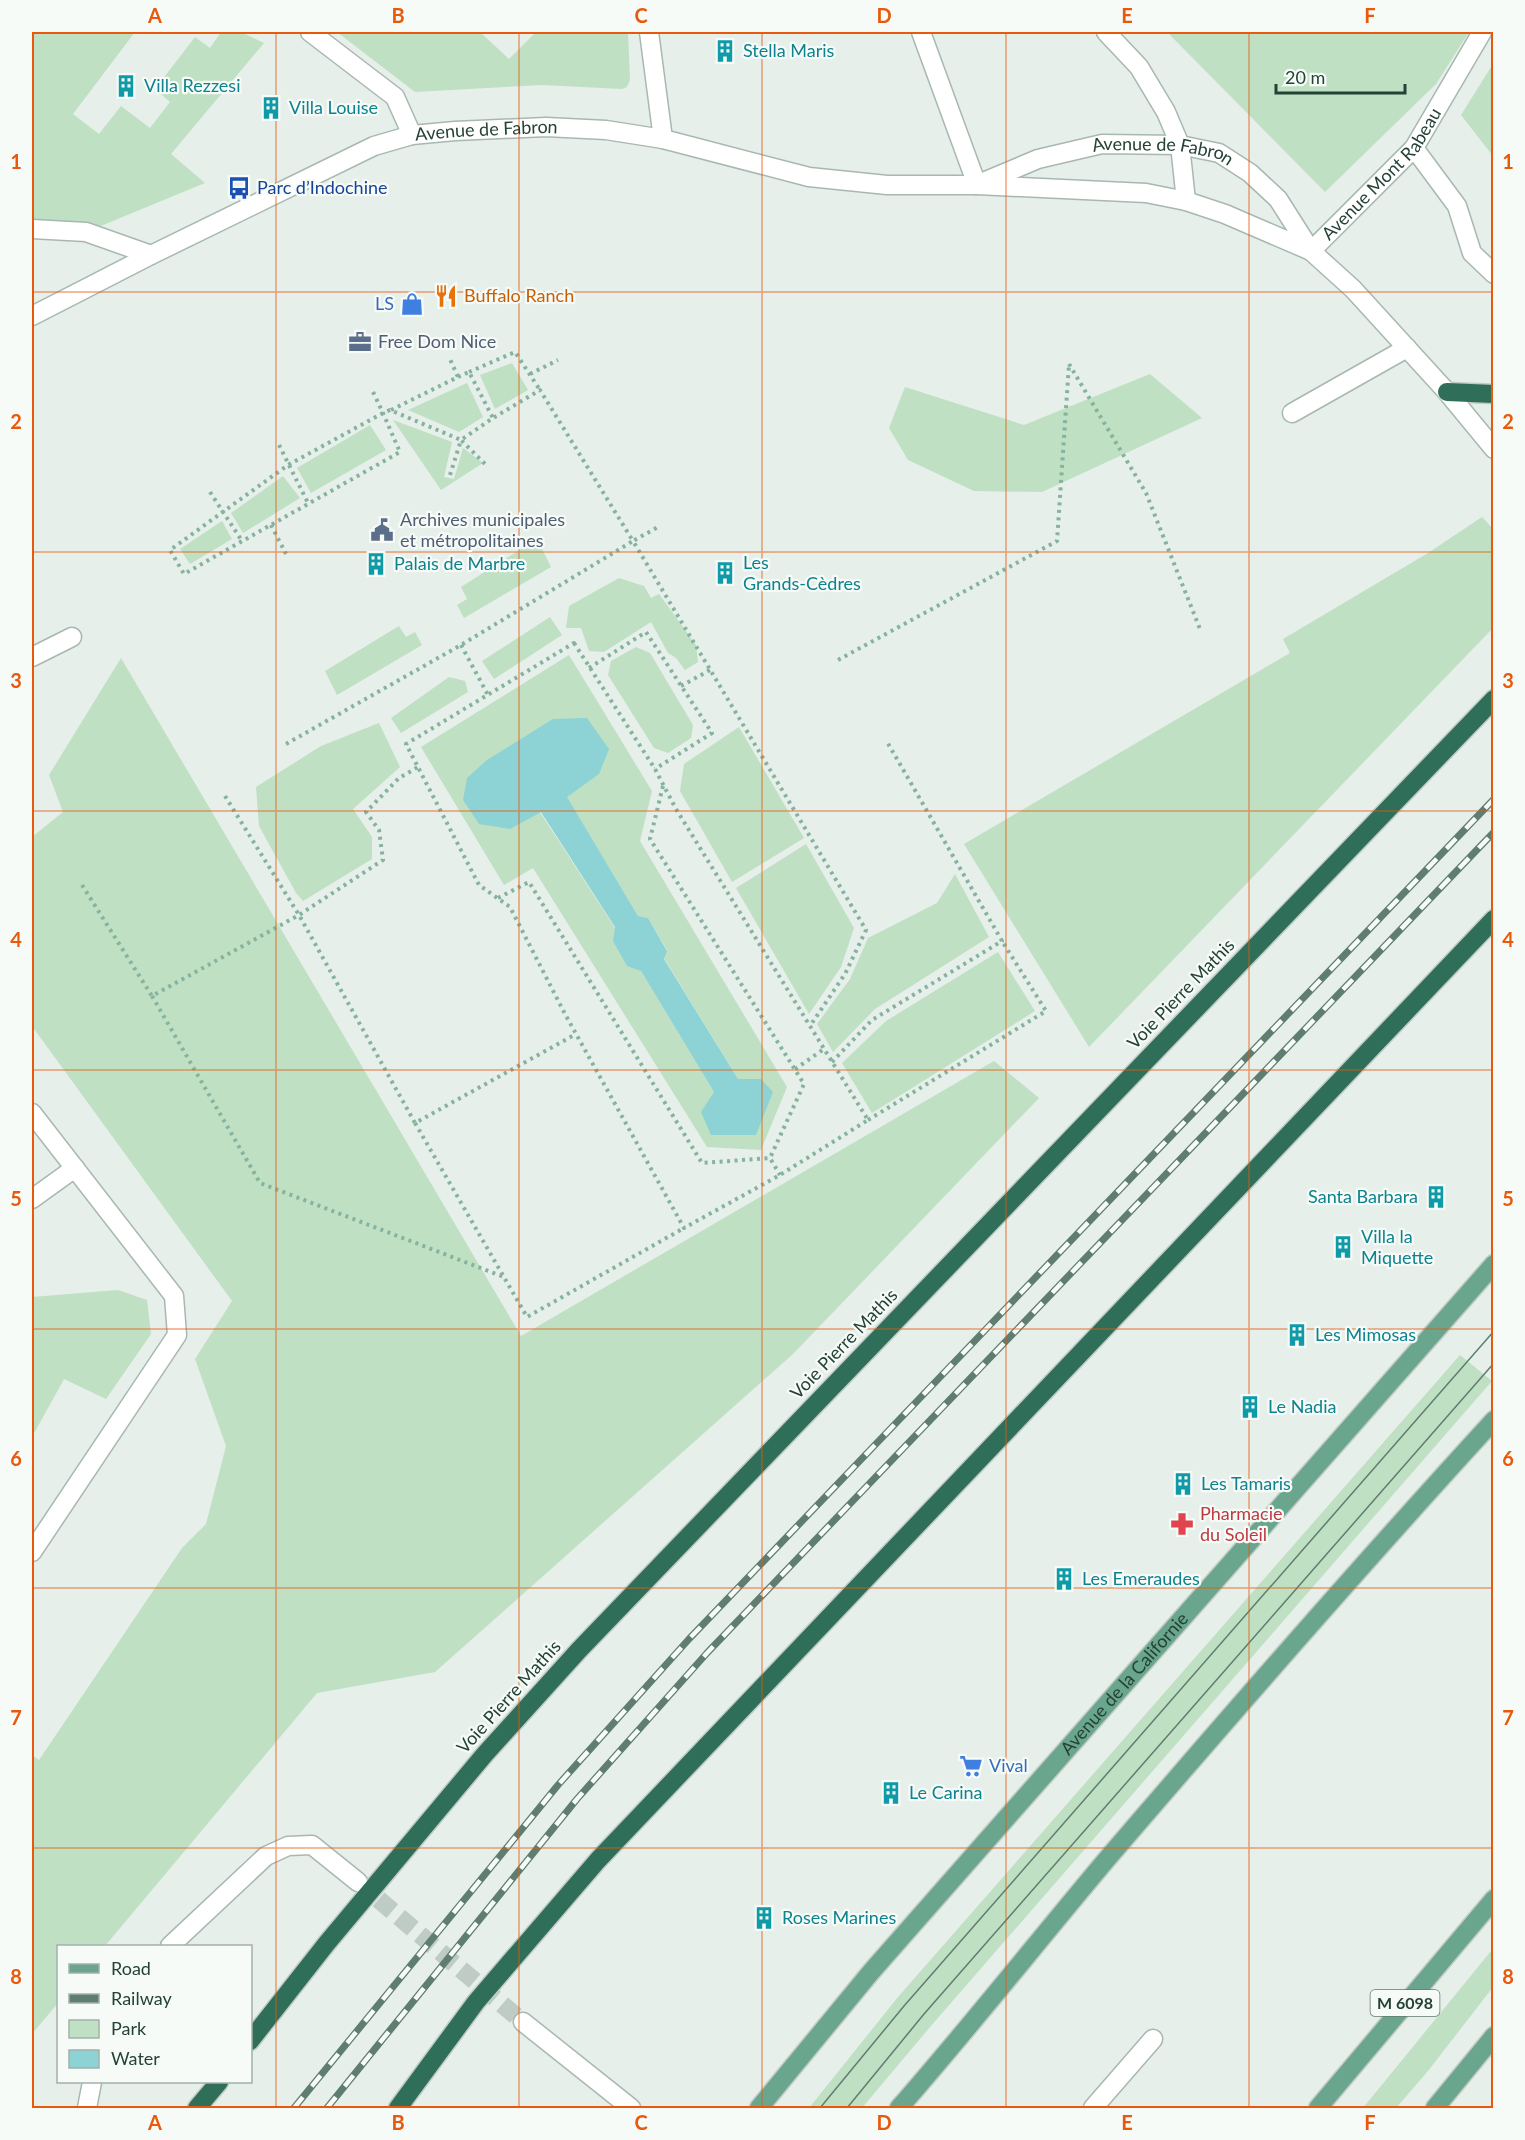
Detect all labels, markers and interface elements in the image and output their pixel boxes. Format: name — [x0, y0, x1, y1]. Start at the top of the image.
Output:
text: A — [147, 3, 162, 27]
text: B — [391, 3, 405, 27]
text: C — [634, 3, 648, 27]
text: D — [876, 3, 892, 27]
text: E — [1121, 3, 1133, 27]
text: F — [1364, 3, 1376, 27]
building icon: Stella Maris — [712, 38, 738, 64]
place label: Stella Maris — [743, 39, 835, 61]
scale bar — [1276, 57, 1405, 95]
text: 20 m — [1285, 66, 1325, 88]
building icon: Villa Rezzesi — [113, 73, 139, 99]
place label: Villa Rezzesi — [144, 74, 240, 96]
building icon: Villa Louise — [258, 95, 284, 121]
place label: Villa Louise — [289, 96, 378, 118]
street label: Avenue Mont Rabeau — [1316, 103, 1445, 244]
street label: Avenue de Fabron — [414, 115, 558, 145]
street label: Avenue de Fabron — [1090, 132, 1238, 170]
text: 1 — [10, 149, 22, 173]
text: 1 — [1502, 149, 1514, 173]
bus stop icon: Parc d’Indochine — [226, 175, 252, 201]
place label: Parc d’Indochine — [257, 176, 388, 198]
restaurant icon: Buffalo Ranch — [433, 283, 459, 309]
place label: Buffalo Ranch — [464, 284, 574, 306]
shop icon: LS — [399, 291, 425, 317]
place label: LS — [375, 292, 394, 314]
office icon: Free Dom Nice — [347, 329, 373, 355]
place label: Free Dom Nice — [378, 330, 496, 352]
text: 2 — [10, 409, 22, 433]
text: 2 — [1502, 409, 1514, 433]
place label: Archives municipales et métropolitaines — [400, 508, 565, 551]
public building icon: Archives municipales et métropolitaines — [369, 517, 395, 543]
building icon: Palais de Marbre — [363, 551, 389, 577]
place label: Les Grands-Cèdres — [743, 551, 861, 594]
place label: Palais de Marbre — [394, 552, 525, 574]
building icon: Les Grands-Cèdres — [712, 560, 738, 586]
text: 3 — [10, 668, 22, 692]
text: 3 — [1502, 668, 1514, 692]
text: 4 — [10, 927, 22, 951]
text: 4 — [1502, 927, 1514, 951]
street label: Voie Pierre Mathis — [1122, 933, 1239, 1053]
building icon: Santa Barbara — [1423, 1184, 1449, 1210]
place label: Santa Barbara — [1308, 1185, 1418, 1207]
text: 5 — [10, 1186, 22, 1210]
text: 5 — [1502, 1186, 1514, 1210]
place label: Villa la Miquette — [1361, 1225, 1433, 1268]
building icon: Villa la Miquette — [1330, 1234, 1356, 1260]
street label: Voie Pierre Mathis — [785, 1283, 902, 1403]
building icon: Les Mimosas — [1284, 1322, 1310, 1348]
place label: Les Mimosas — [1315, 1323, 1416, 1345]
building icon: Le Nadia — [1237, 1394, 1263, 1420]
place label: Le Nadia — [1268, 1395, 1336, 1417]
text: 6 — [10, 1446, 22, 1470]
text: 6 — [1502, 1446, 1514, 1470]
building icon: Les Tamaris — [1170, 1471, 1196, 1497]
place label: Les Tamaris — [1201, 1472, 1291, 1494]
place label: Pharmacie du Soleil — [1200, 1502, 1282, 1545]
pharmacy icon: Pharmacie du Soleil — [1169, 1511, 1195, 1537]
building icon: Les Emeraudes — [1051, 1566, 1077, 1592]
place label: Les Emeraudes — [1082, 1567, 1200, 1589]
street label: Avenue de la Californie — [1055, 1607, 1192, 1759]
street label: Voie Pierre Mathis — [452, 1635, 565, 1757]
text: 7 — [10, 1705, 22, 1729]
text: 7 — [1502, 1705, 1514, 1729]
supermarket icon: Vival — [958, 1753, 984, 1779]
place label: Vival — [989, 1754, 1028, 1776]
building icon: Le Carina — [878, 1780, 904, 1806]
place label: Le Carina — [909, 1781, 983, 1803]
building icon: Roses Marines — [751, 1905, 777, 1931]
place label: Roses Marines — [782, 1906, 896, 1928]
legend — [57, 1945, 252, 2083]
text: Road — [111, 1957, 151, 1979]
text: 8 — [10, 1964, 22, 1988]
text: 8 — [1502, 1964, 1514, 1988]
text: Railway — [111, 1987, 172, 2009]
road number: M 6098 — [1370, 1990, 1440, 2016]
text: Park — [111, 2017, 147, 2039]
text: Water — [111, 2047, 160, 2069]
text: A — [147, 2110, 162, 2134]
text: B — [391, 2110, 405, 2134]
text: C — [634, 2110, 648, 2134]
text: D — [876, 2110, 892, 2134]
text: E — [1121, 2110, 1133, 2134]
text: F — [1364, 2110, 1376, 2134]

